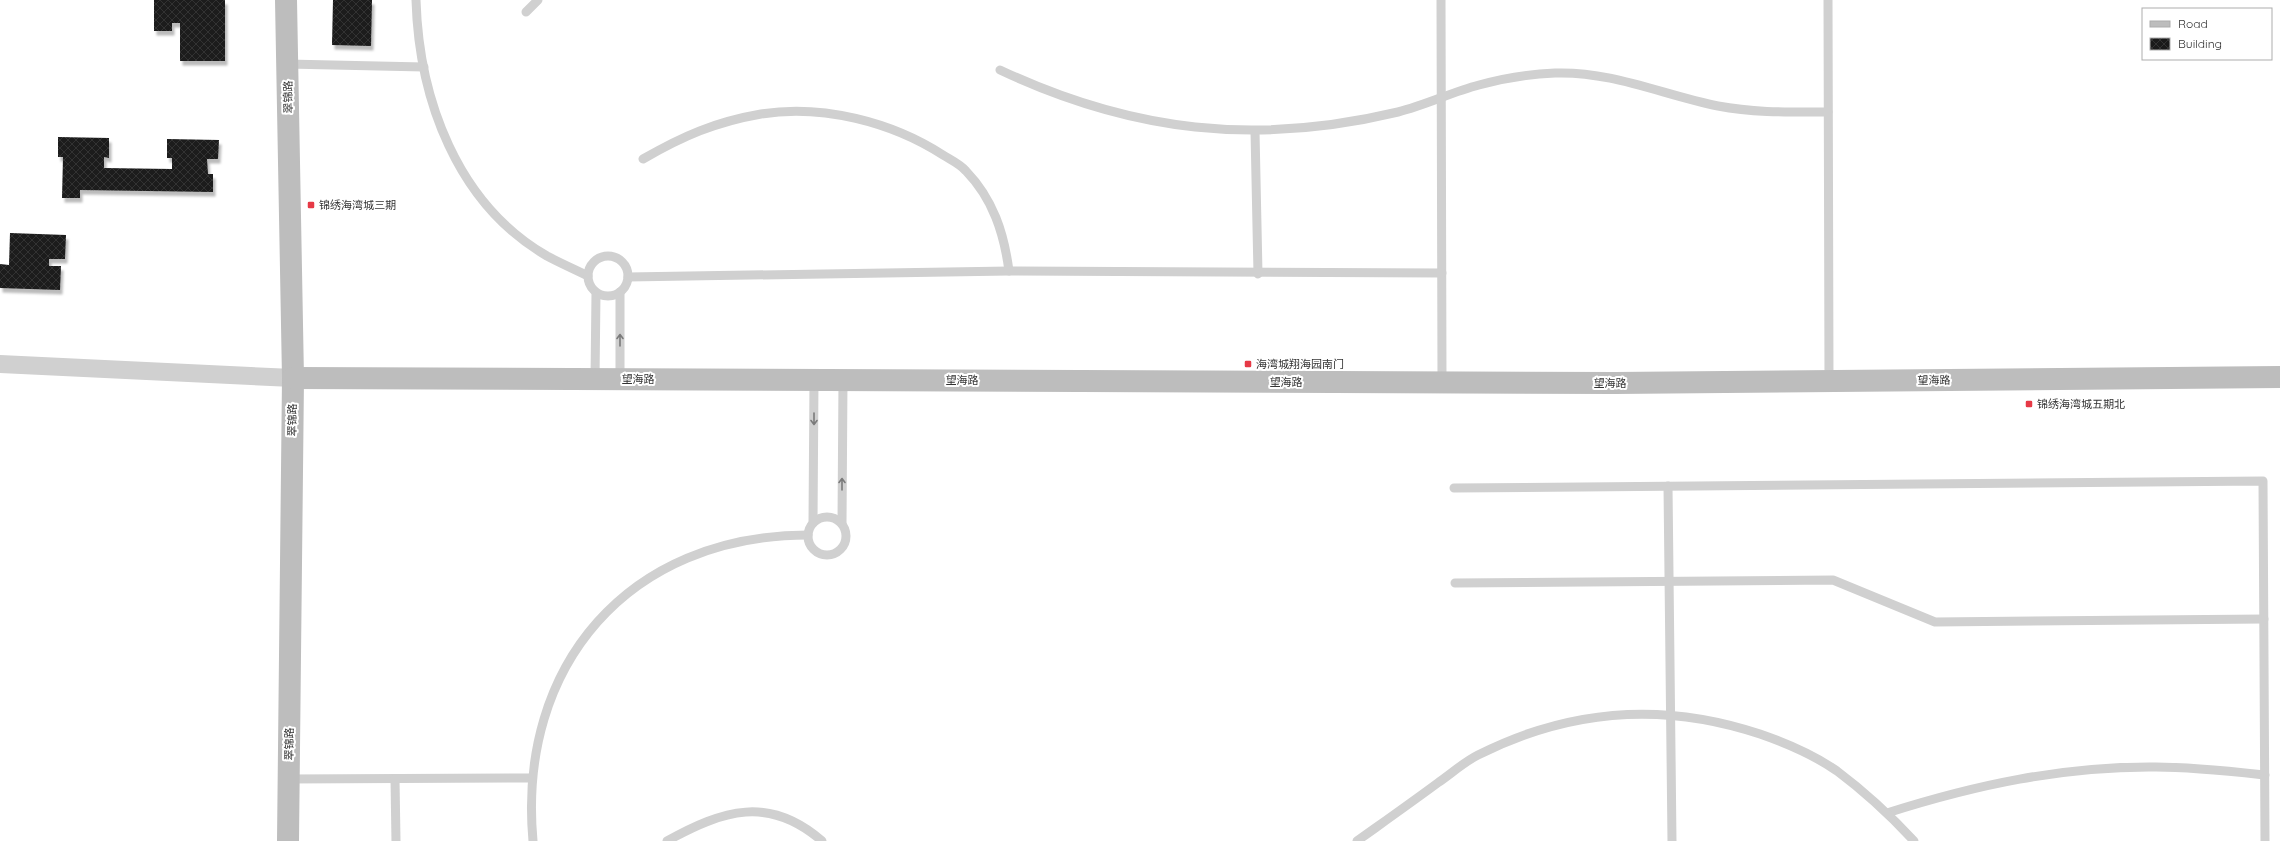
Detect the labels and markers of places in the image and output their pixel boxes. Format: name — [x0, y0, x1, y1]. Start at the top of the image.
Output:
place label: 锦绣海湾城三期 — [319, 198, 396, 212]
marker: 锦绣海湾城三期 — [306, 200, 316, 210]
place label: 海湾城翔海园南门 — [1256, 357, 1344, 371]
marker: 海湾城翔海园南门 — [1243, 359, 1253, 369]
place label: 锦绣海湾城五期北 — [2037, 397, 2125, 411]
marker: 锦绣海湾城五期北 — [2024, 399, 2034, 409]

